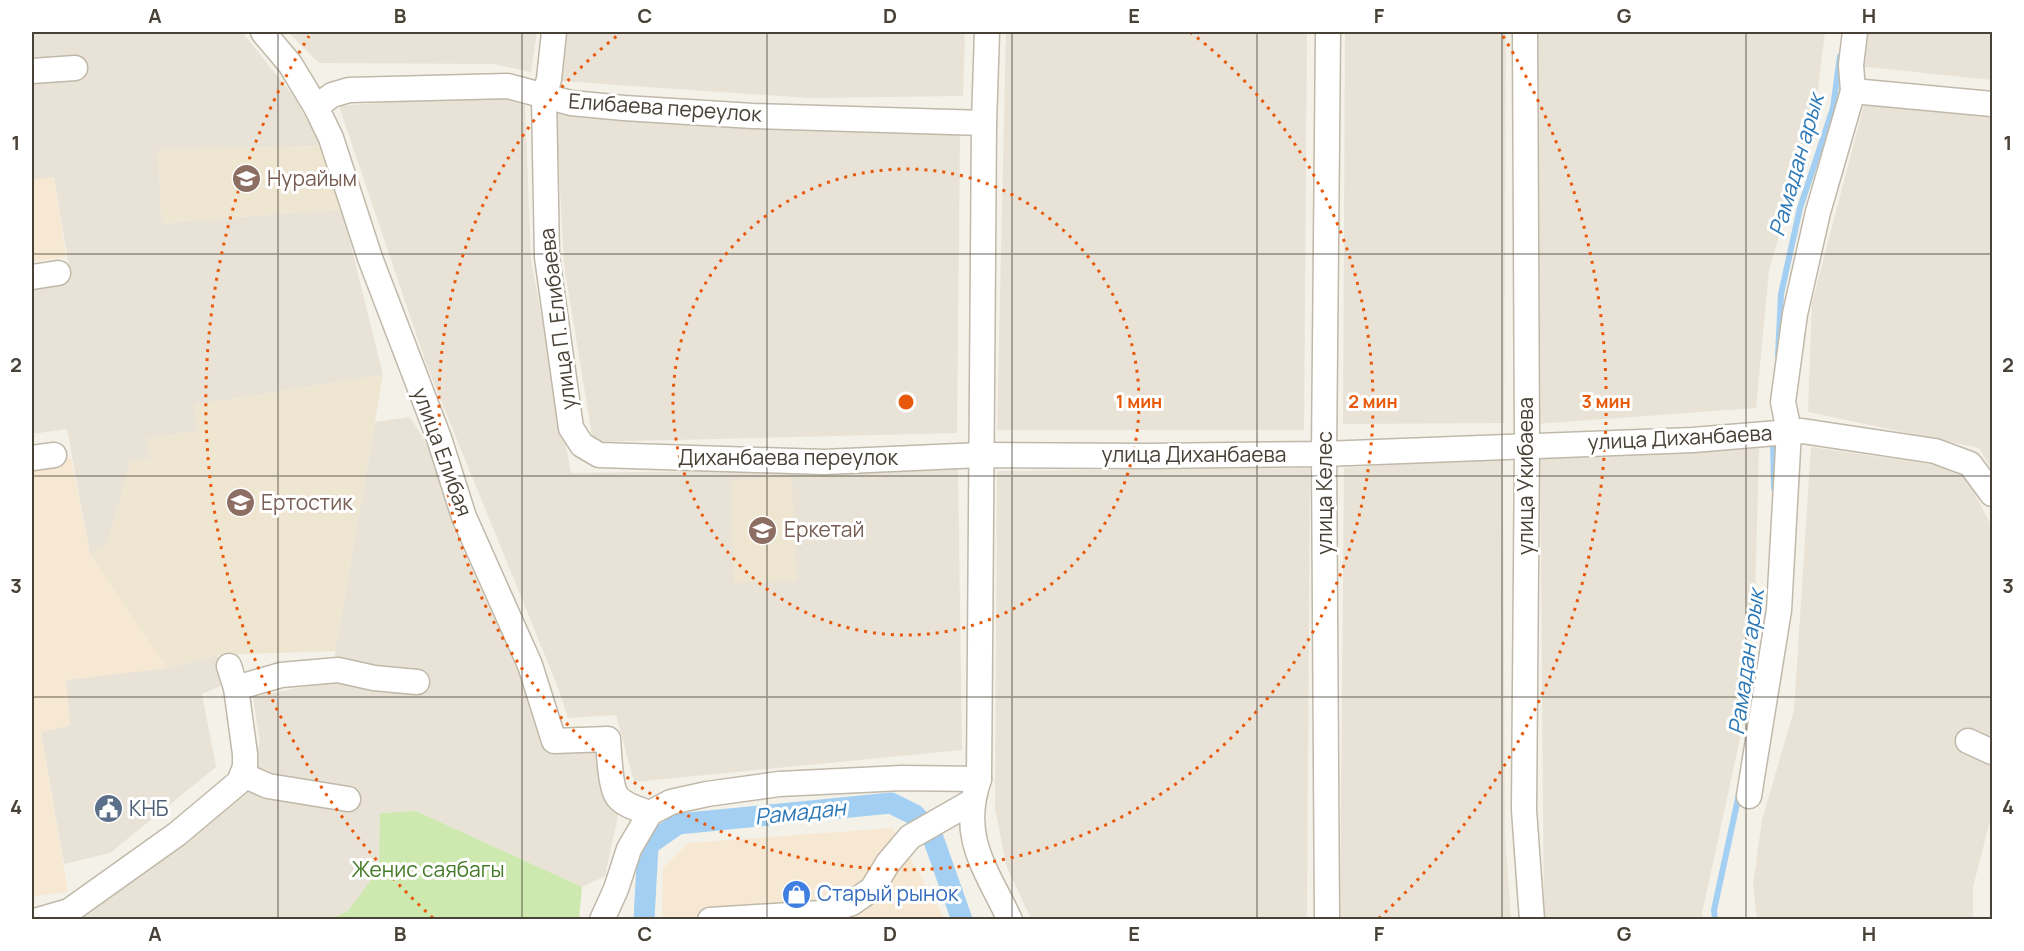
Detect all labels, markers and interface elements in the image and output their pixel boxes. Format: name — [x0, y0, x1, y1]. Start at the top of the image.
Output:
text: A — [148, 2, 162, 29]
text: B — [394, 2, 407, 29]
text: C — [638, 2, 652, 29]
text: D — [883, 2, 897, 29]
text: E — [1128, 2, 1140, 29]
text: F — [1374, 2, 1385, 29]
text: G — [1617, 2, 1632, 29]
text: H — [1862, 2, 1876, 29]
street label: Елибаева переулок — [568, 86, 763, 128]
water label: Рамадан арык — [1761, 87, 1831, 240]
text: 1 — [12, 129, 20, 156]
text: 1 — [2004, 129, 2012, 156]
school or university icon: Нурайым — [230, 163, 262, 195]
place label: Нурайым — [267, 164, 357, 192]
street label: улица П. Елибаева — [532, 227, 582, 411]
text: 2 — [10, 351, 22, 378]
text: 2 — [2002, 351, 2014, 378]
street label: улица Елибая — [407, 383, 479, 520]
text: 1 мин — [1116, 389, 1162, 413]
text: 2 мин — [1348, 389, 1398, 413]
text: 3 мин — [1581, 389, 1631, 413]
centre of rings — [896, 392, 916, 412]
street label: улица Укибаева — [1511, 397, 1539, 555]
street label: улица Диханбаева — [1587, 418, 1773, 456]
street label: улица Келес — [1310, 431, 1338, 555]
street label: улица Диханбаева — [1102, 440, 1286, 468]
street label: Диханбаева переулок — [678, 443, 898, 471]
school or university icon: Ертостик — [224, 487, 256, 519]
place label: Ертостик — [261, 488, 353, 516]
school or university icon: Еркетай — [747, 514, 779, 546]
place label: Еркетай — [784, 515, 864, 543]
text: 3 — [10, 572, 22, 599]
text: 3 — [2002, 572, 2014, 599]
water label: Рамадан арык — [1721, 584, 1771, 737]
water label: Рамадан — [753, 792, 849, 832]
text: 4 — [10, 793, 22, 820]
public building icon: КНБ — [92, 793, 124, 825]
text: 4 — [2002, 793, 2014, 820]
place label: КНБ — [129, 794, 169, 822]
park label: Женис саябагы — [351, 855, 505, 883]
shop icon: Старый рынок — [780, 878, 812, 910]
place label: Старый рынок — [817, 879, 959, 907]
text: A — [148, 920, 162, 947]
text: B — [394, 920, 407, 947]
text: C — [638, 920, 652, 947]
text: D — [883, 920, 897, 947]
text: E — [1128, 920, 1140, 947]
text: F — [1374, 920, 1385, 947]
text: G — [1617, 920, 1632, 947]
text: H — [1862, 920, 1876, 947]

